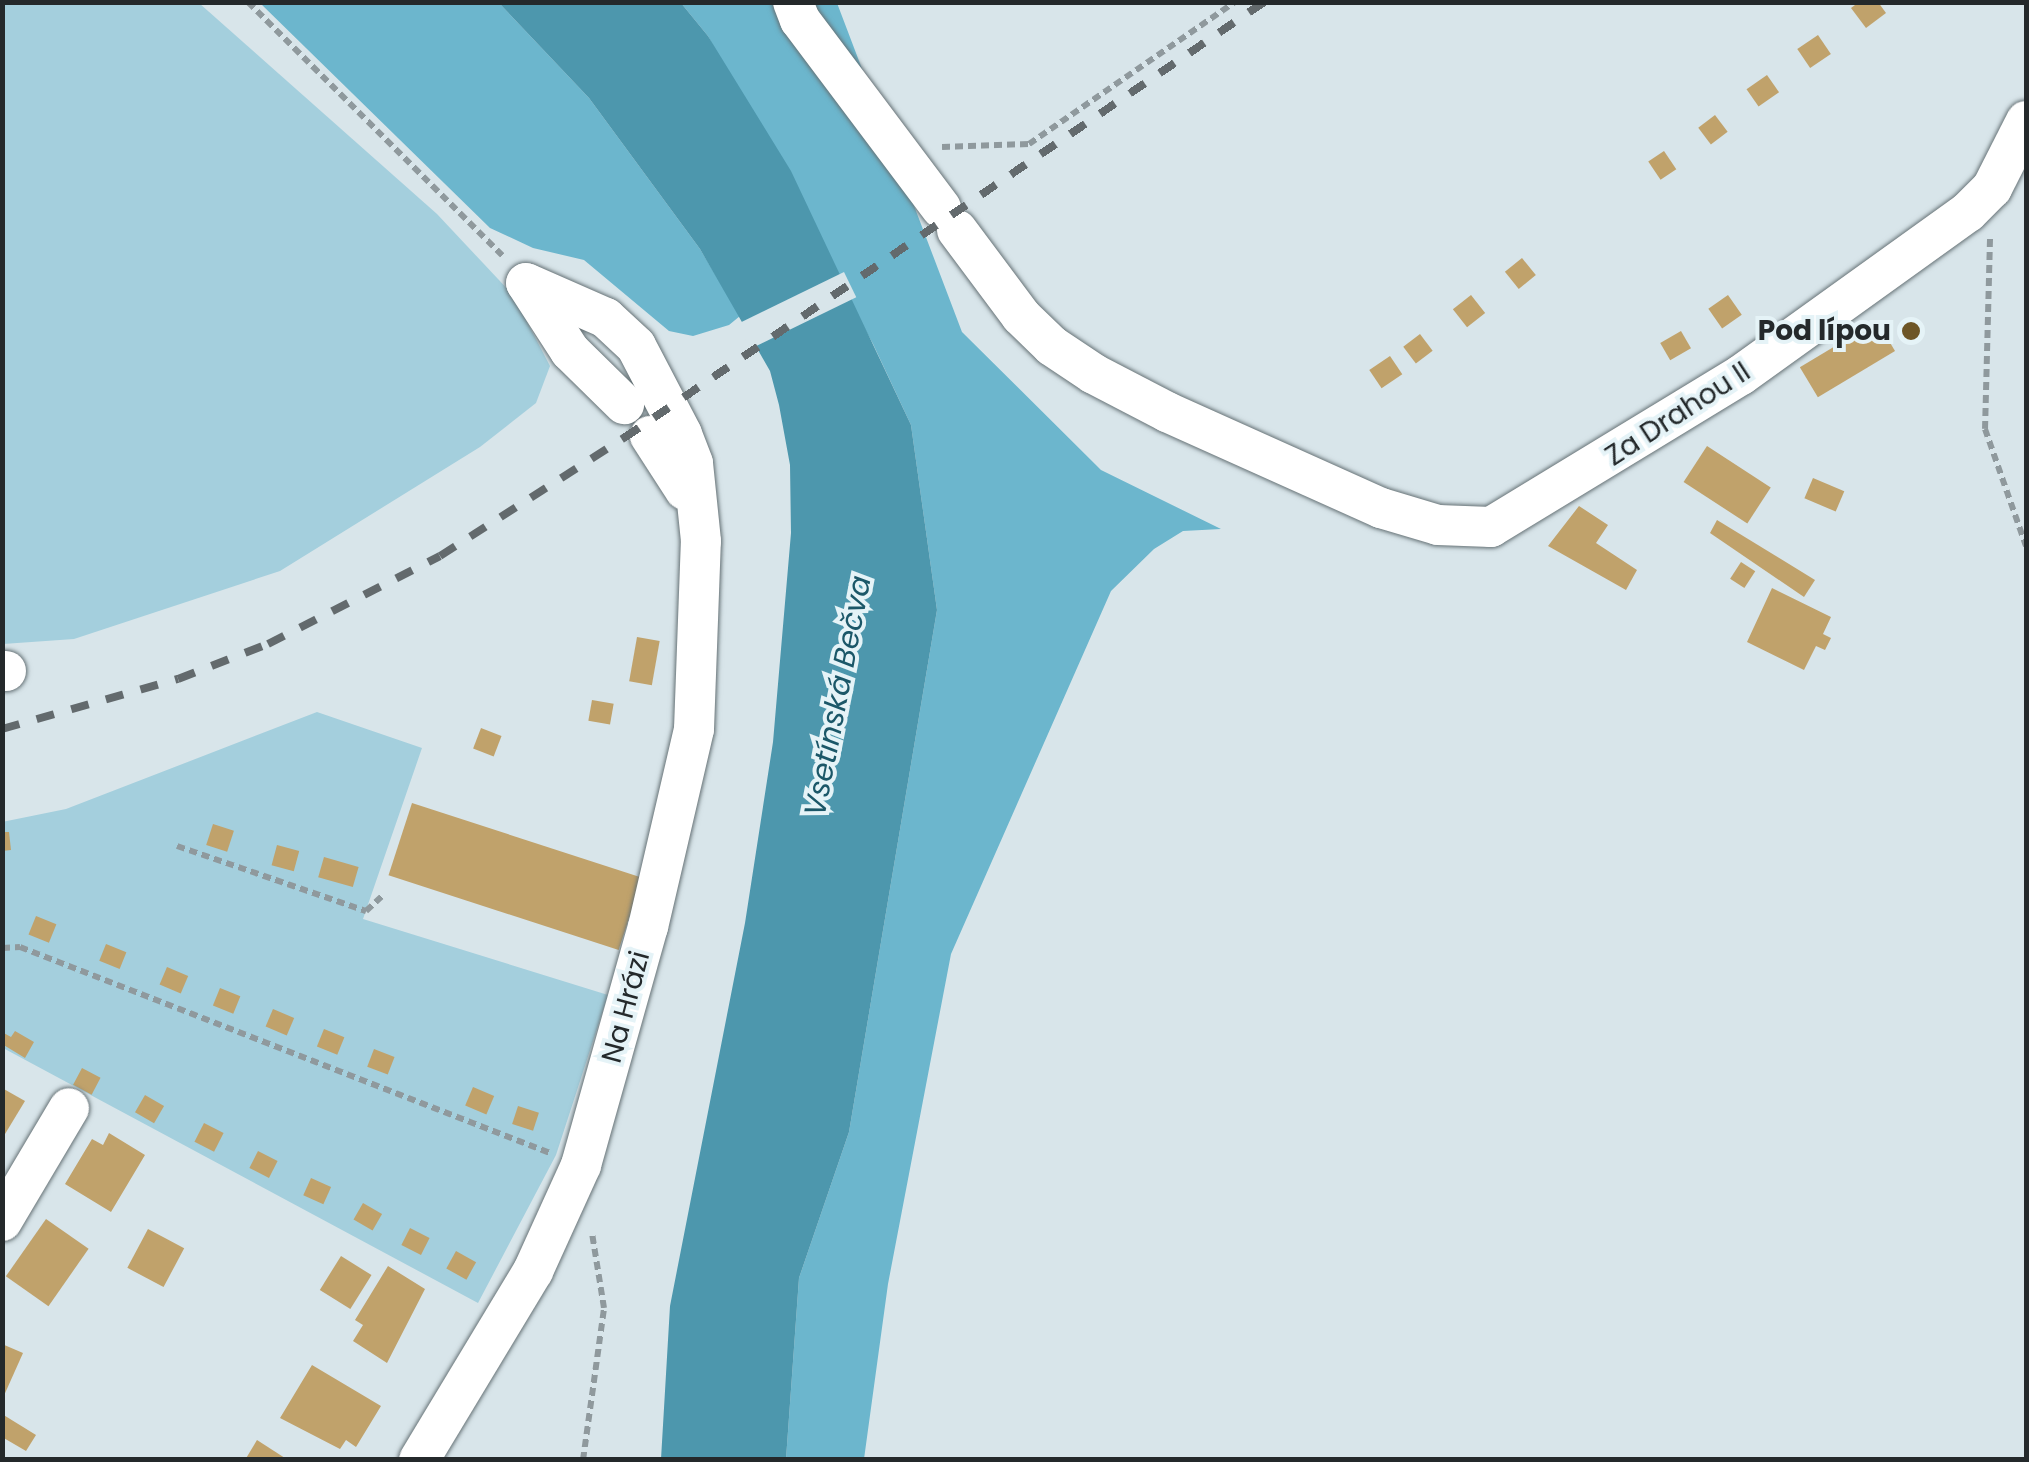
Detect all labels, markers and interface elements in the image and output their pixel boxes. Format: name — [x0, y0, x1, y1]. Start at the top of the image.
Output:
place label: Pod lípou — [1758, 314, 1891, 348]
marker: Pod lípou — [1900, 320, 1922, 342]
street label: Za Drahou II — [1599, 355, 1757, 473]
water label: Vsetínská Bečva — [797, 572, 879, 820]
street label: Na Hrázi — [595, 947, 657, 1067]

